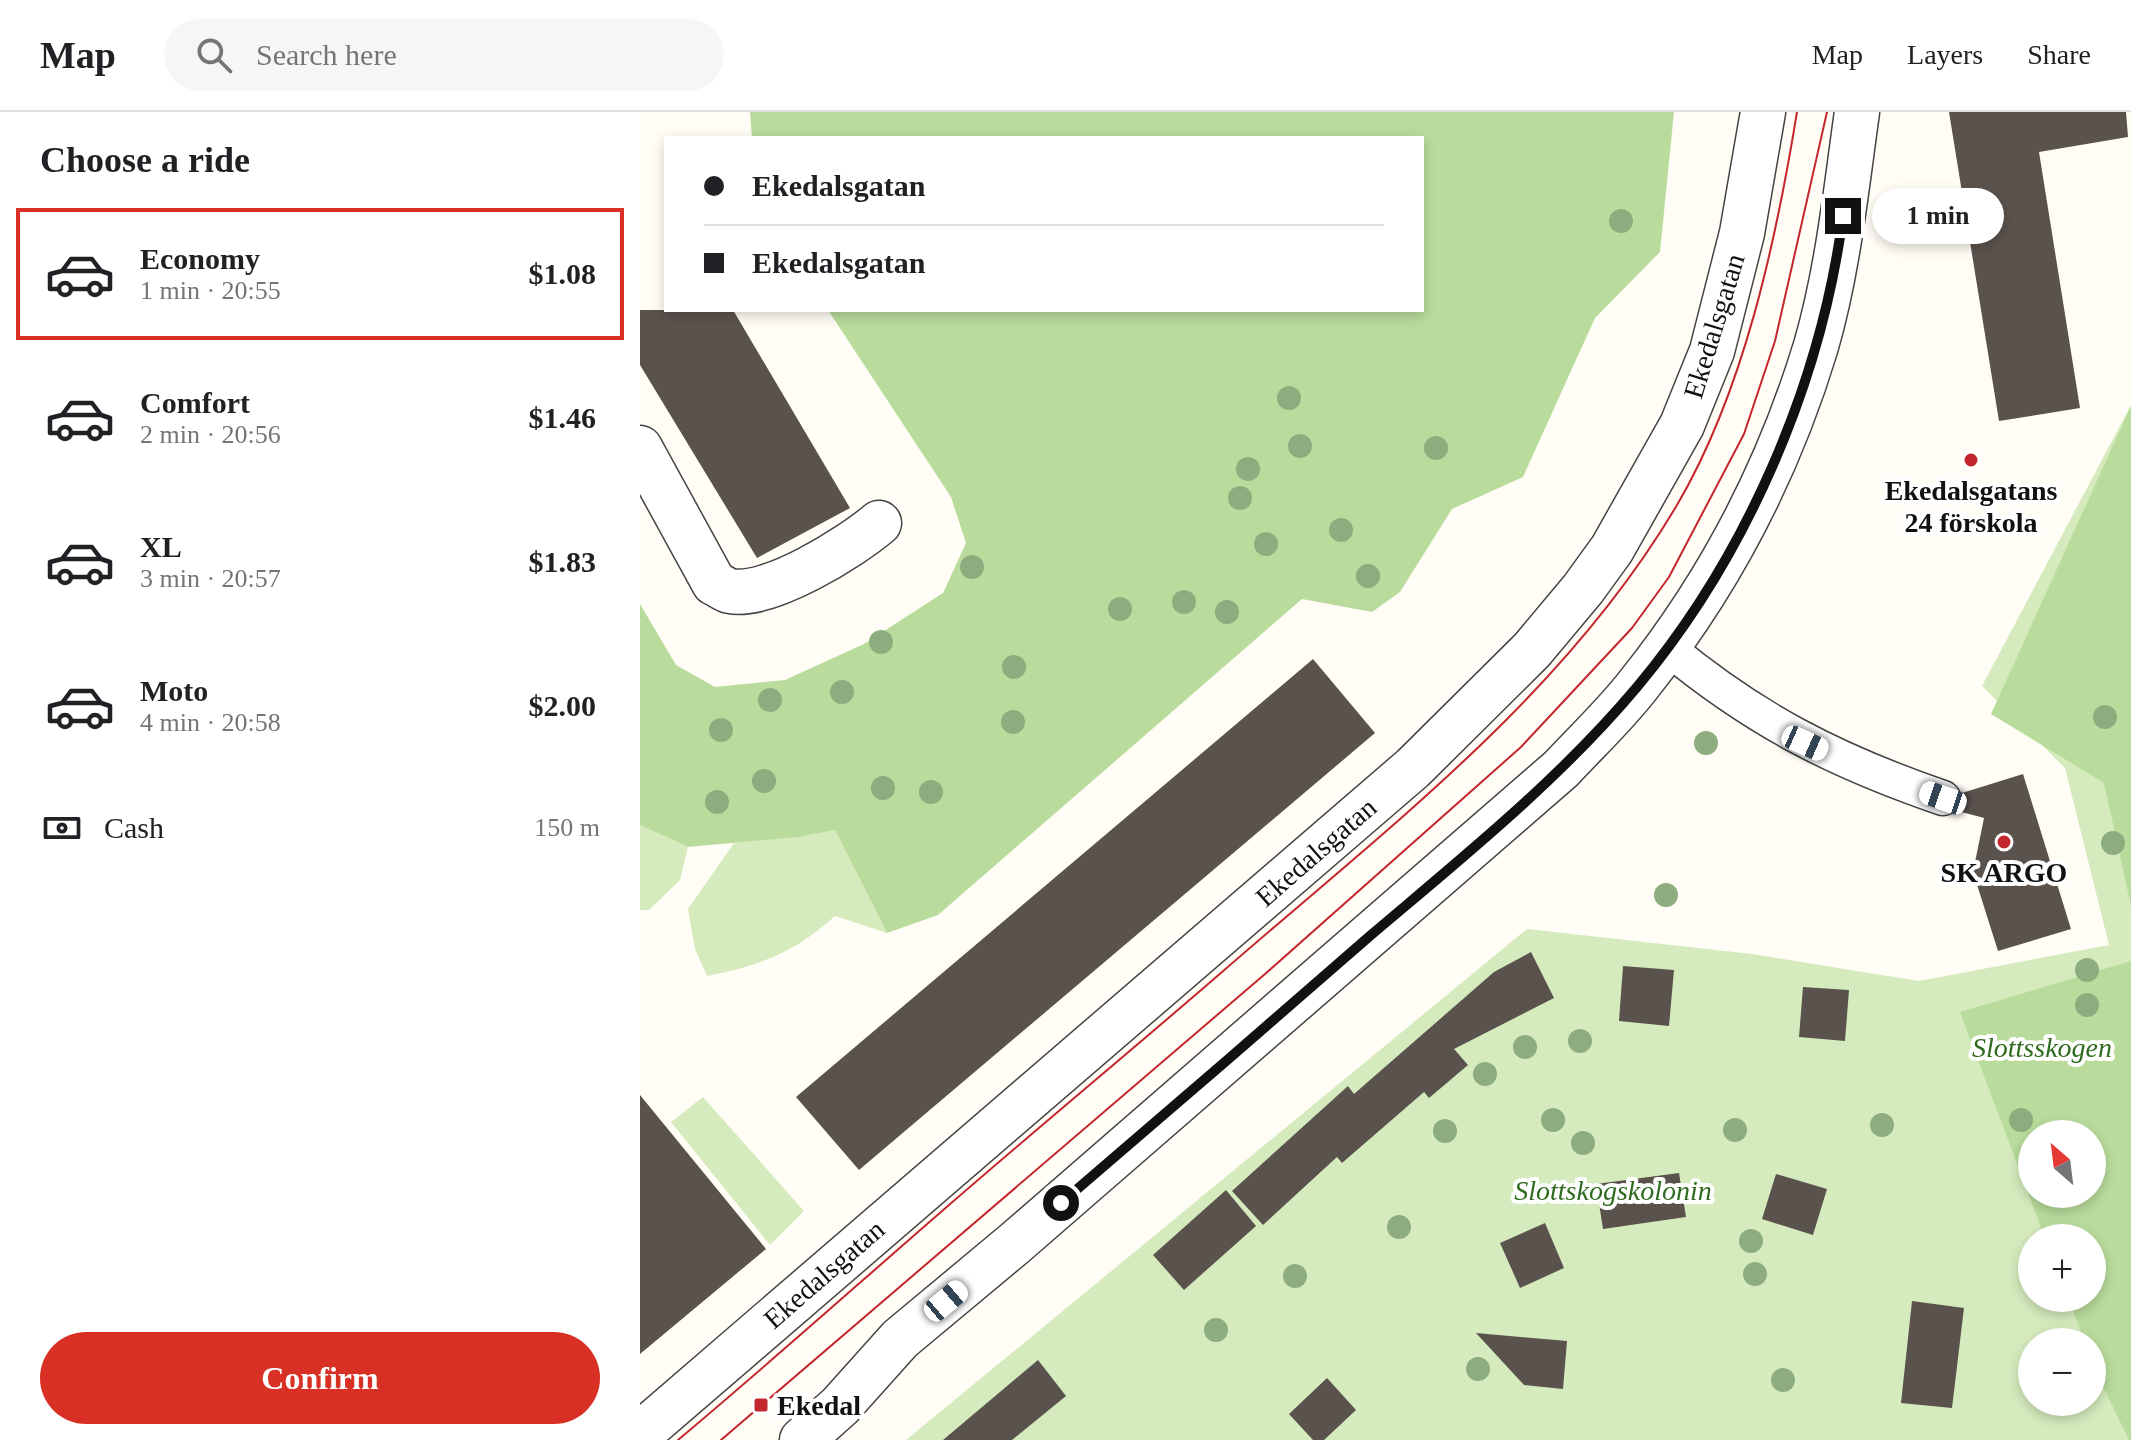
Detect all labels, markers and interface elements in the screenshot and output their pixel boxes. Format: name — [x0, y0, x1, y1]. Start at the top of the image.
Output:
search box — [164, 19, 724, 91]
icon: search — [192, 33, 236, 77]
text: Map — [40, 34, 116, 76]
text: Search here — [256, 38, 397, 71]
text: Map — [1812, 39, 1863, 70]
text: Layers — [1907, 39, 1983, 70]
text: Share — [2027, 39, 2091, 70]
text: Choose a ride — [40, 140, 250, 180]
text: Ekedalsgatan — [752, 169, 925, 202]
callout: 1 min — [1871, 188, 2003, 244]
route end — [1825, 198, 1861, 234]
text: 1 min — [1907, 201, 1969, 230]
icon: car — [44, 238, 116, 310]
text: Economy — [140, 242, 260, 275]
text: Ekedalsgatan — [752, 246, 925, 279]
street label: Ekedalsgatan — [1677, 250, 1751, 402]
text: $1.08 — [529, 257, 596, 290]
text: 1 min · 20:55 — [140, 276, 281, 305]
icon: car — [44, 382, 116, 454]
text: Comfort — [140, 386, 250, 419]
text: $1.46 — [529, 401, 596, 434]
text: 2 min · 20:56 — [140, 420, 281, 449]
marker: Ekedalsgatans 24 förskola — [1962, 451, 1980, 469]
place label: Ekedalsgatans 24 förskola — [1885, 475, 2057, 538]
icon: car — [44, 526, 116, 598]
text: XL — [140, 530, 182, 563]
text: $1.83 — [529, 545, 596, 578]
text: 3 min · 20:57 — [140, 564, 281, 593]
icon: car — [44, 670, 116, 742]
text: Moto — [140, 674, 208, 707]
text: $2.00 — [529, 689, 596, 722]
text: 4 min · 20:58 — [140, 708, 281, 737]
car — [1778, 722, 1832, 764]
car — [1916, 779, 1970, 817]
street label: Ekedalsgatan — [1249, 791, 1383, 913]
icon: cash — [40, 806, 84, 850]
text: Cash — [104, 811, 164, 844]
text: 150 m — [534, 813, 600, 842]
marker: SK ARGO — [1995, 833, 2013, 851]
place label: SK ARGO — [1941, 857, 2067, 888]
park label: Slottsskogen — [1972, 1032, 2112, 1063]
north arrow — [2018, 1120, 2106, 1208]
map controls — [2018, 1120, 2106, 1416]
park label: Slottskogskolonin — [1514, 1175, 1712, 1206]
route start — [1043, 1185, 1079, 1221]
street label: Ekedalsgatan — [757, 1213, 891, 1335]
button: + — [2018, 1224, 2106, 1312]
car — [920, 1276, 972, 1326]
button: − — [2018, 1328, 2106, 1416]
button: Confirm — [40, 1332, 600, 1424]
place label: Ekedal — [777, 1390, 861, 1421]
marker: Ekedal — [752, 1396, 770, 1414]

